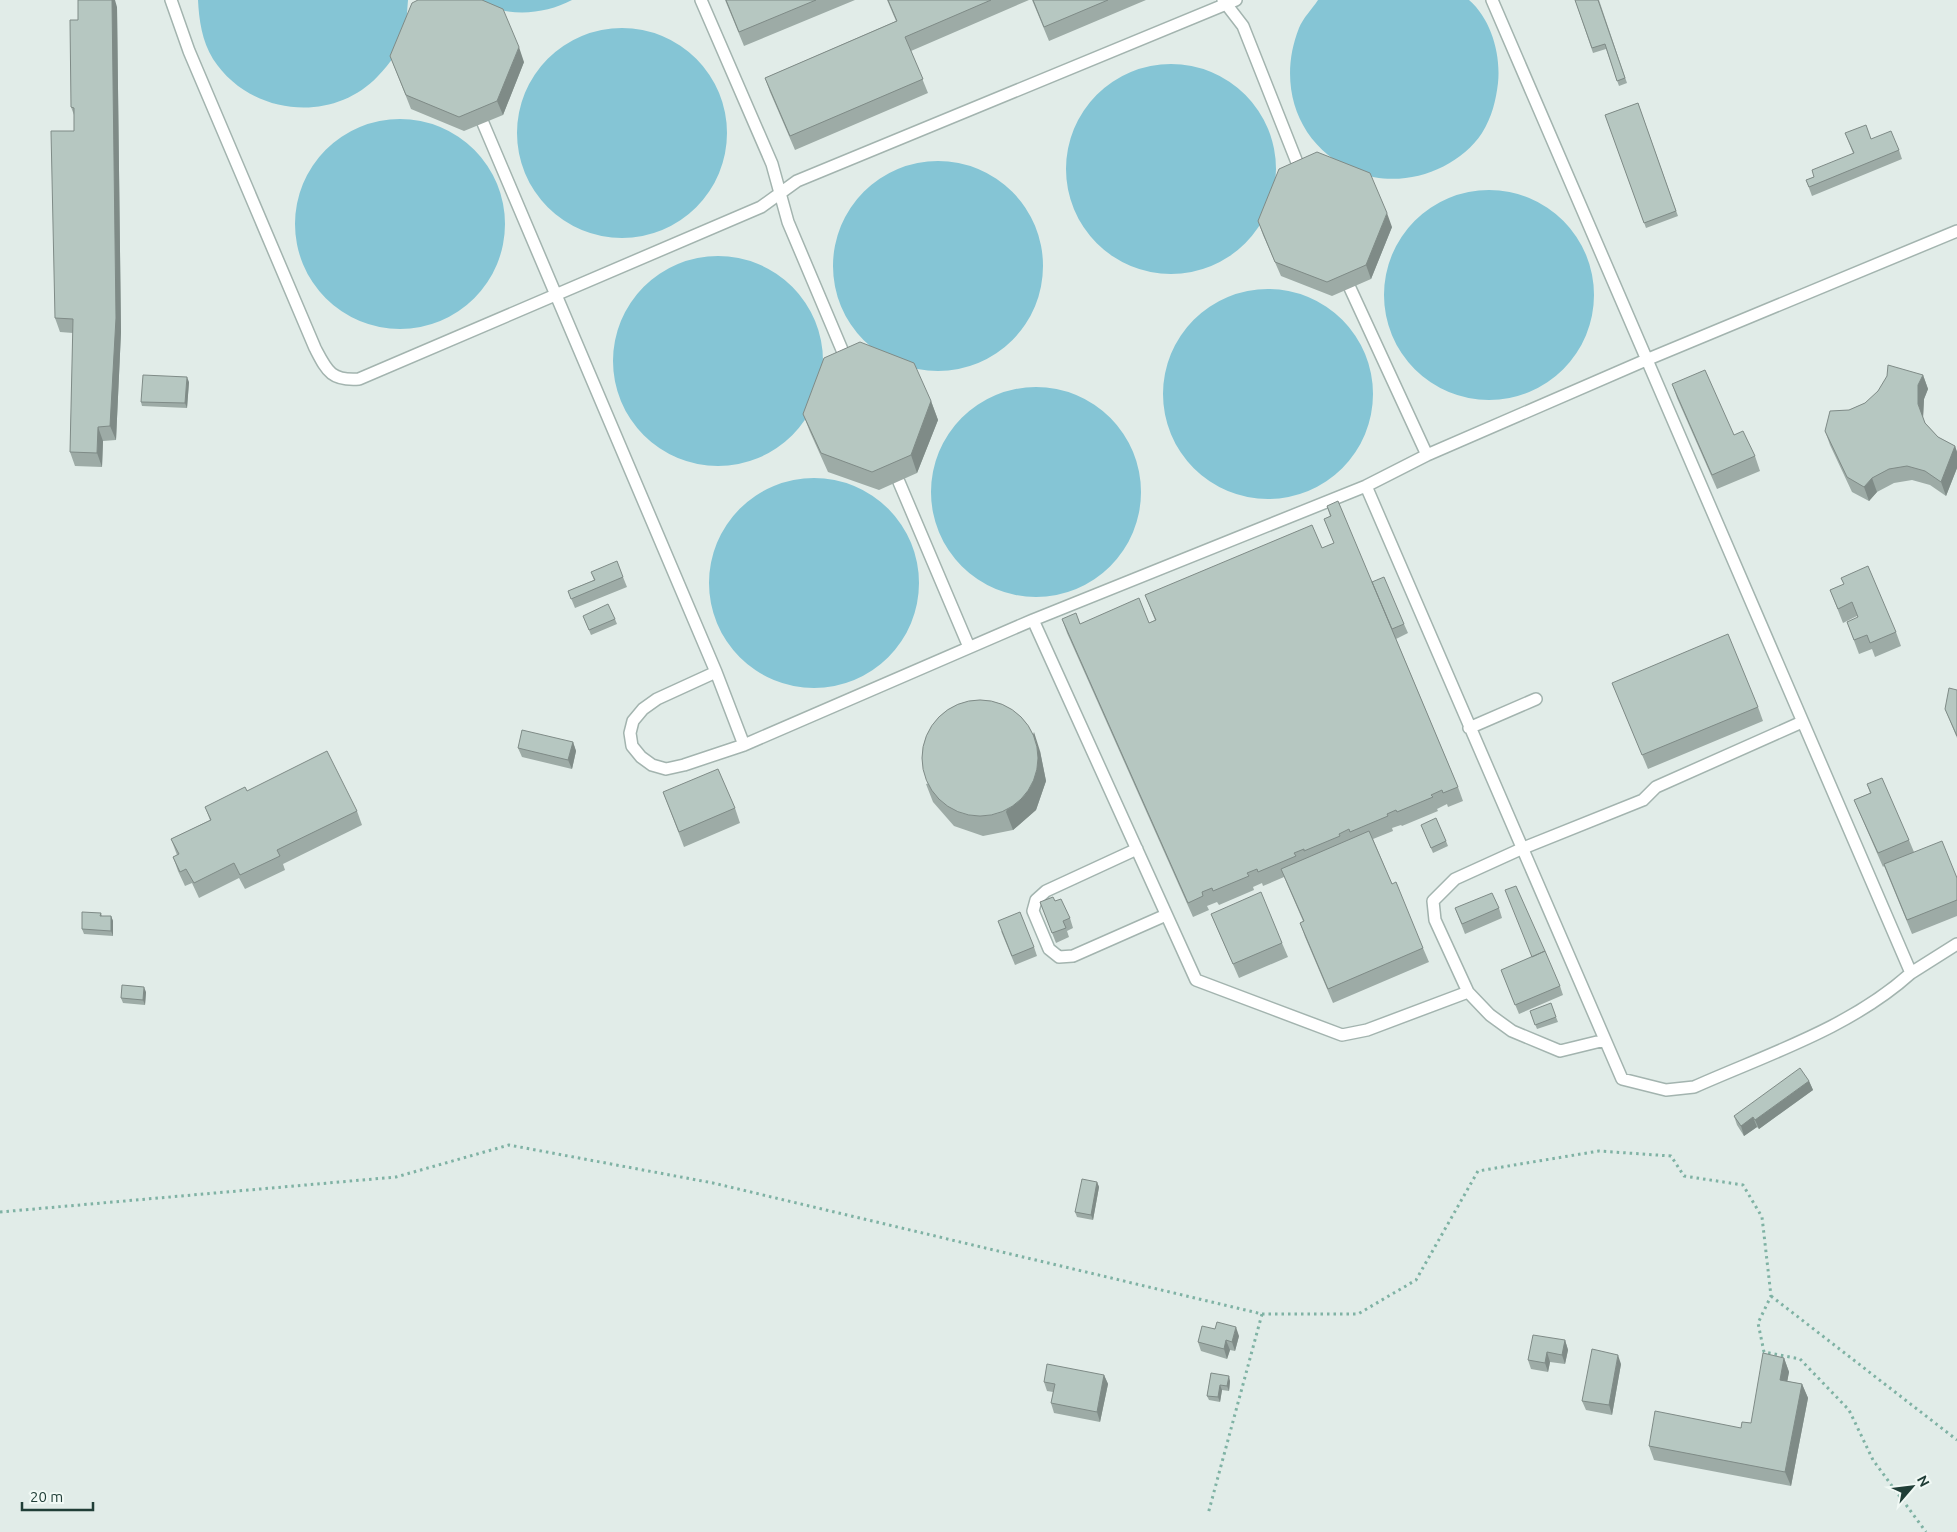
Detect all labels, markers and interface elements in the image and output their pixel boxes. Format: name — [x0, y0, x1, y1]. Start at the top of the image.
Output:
north arrow — [1887, 1462, 1937, 1512]
text: N — [1914, 1473, 1933, 1489]
scale bar — [22, 1480, 94, 1512]
text: 20 m — [30, 1488, 63, 1505]

